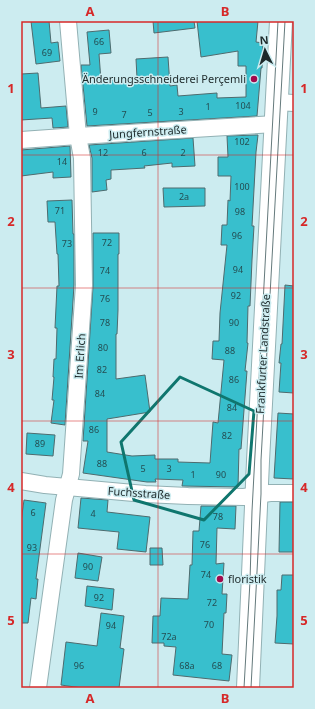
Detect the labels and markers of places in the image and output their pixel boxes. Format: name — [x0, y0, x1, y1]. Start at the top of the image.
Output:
place label: Änderungsschneiderei Perçemli — [82, 71, 246, 86]
marker: Änderungsschneiderei Perçemli — [249, 74, 259, 84]
place label: floristik — [228, 571, 267, 586]
marker: floristik — [215, 574, 225, 584]

